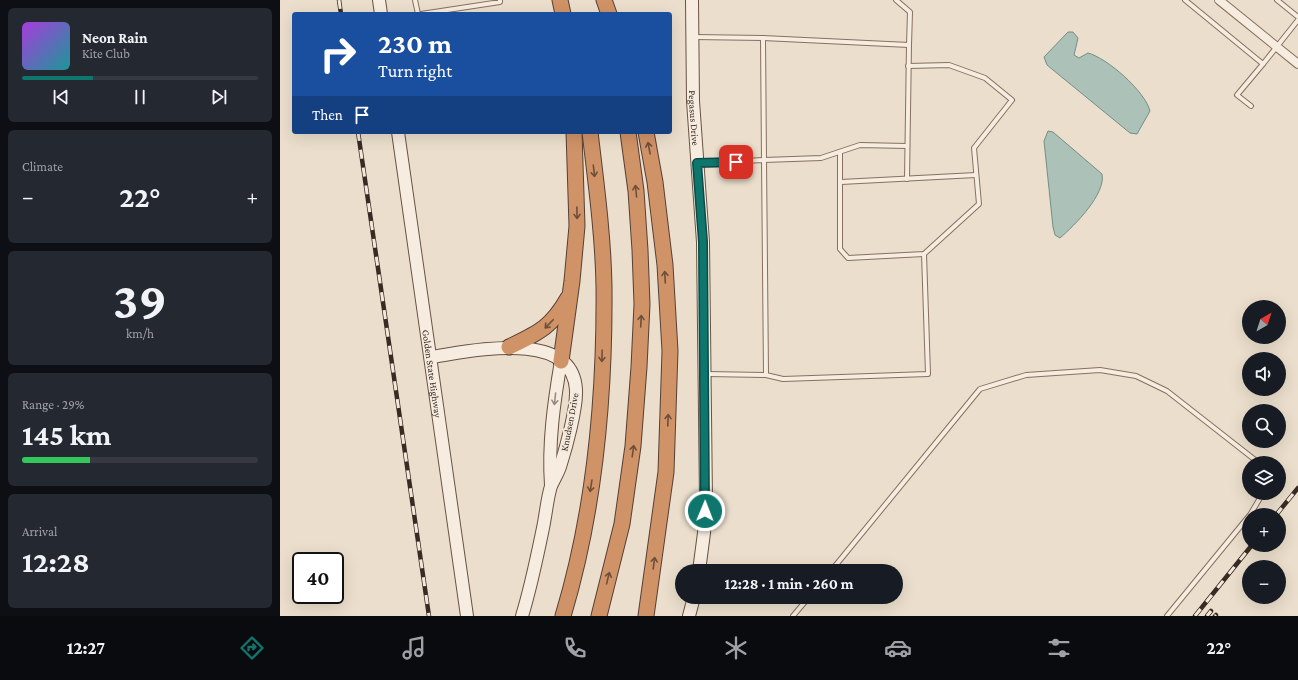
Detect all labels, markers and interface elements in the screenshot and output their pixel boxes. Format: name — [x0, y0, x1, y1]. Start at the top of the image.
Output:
icon: right — [312, 28, 364, 80]
text: 230 m — [378, 28, 452, 59]
text: Neon Rain — [82, 30, 148, 46]
text: Kite Club — [82, 46, 130, 61]
text: Turn right — [378, 61, 452, 81]
icon: previous — [50, 86, 72, 108]
icon: pause — [129, 86, 151, 108]
icon: next — [208, 86, 230, 108]
street label: Pegasus Drive — [687, 90, 701, 147]
icon: arrive — [351, 104, 373, 126]
text: Then — [312, 107, 343, 123]
one-way arrow — [644, 142, 652, 155]
pin — [719, 145, 753, 179]
icon: arrive — [725, 151, 747, 173]
text: Climate — [22, 159, 63, 174]
one-way arrow — [591, 164, 598, 177]
text: 22° — [119, 180, 161, 213]
text: − — [22, 184, 34, 209]
text: + — [246, 184, 258, 209]
one-way arrow — [632, 185, 640, 198]
one-way arrow — [573, 206, 581, 219]
text: 39 — [113, 271, 167, 329]
one-way arrow — [662, 271, 669, 284]
north arrow — [1242, 300, 1286, 344]
map controls — [1242, 300, 1286, 604]
one-way arrow — [637, 315, 645, 328]
one-way arrow — [544, 319, 554, 329]
text: km/h — [126, 326, 154, 341]
street label: Golden State Highway — [420, 329, 444, 419]
one-way arrow — [598, 349, 606, 362]
button: sound — [1242, 352, 1286, 396]
street label: Knudsen Drive — [558, 391, 581, 452]
one-way arrow — [552, 392, 559, 405]
text: Range · 29% — [22, 397, 84, 412]
button: search — [1242, 404, 1286, 448]
one-way arrow — [664, 414, 672, 427]
text: 145 km — [22, 418, 111, 451]
one-way arrow — [629, 445, 637, 458]
button: layers — [1242, 456, 1286, 500]
one-way arrow — [587, 479, 595, 492]
position arrow — [684, 490, 726, 532]
button: + — [1242, 508, 1286, 552]
text: Arrival — [22, 524, 57, 539]
text: 12:28 — [22, 545, 90, 578]
speed limit sign: 40 — [292, 552, 344, 604]
one-way arrow — [650, 557, 658, 570]
button: − — [1242, 560, 1286, 604]
one-way arrow — [605, 572, 612, 585]
text: 12:28 · 1 min · 260 m — [725, 576, 853, 592]
icon: directions — [238, 634, 266, 662]
icon: music — [400, 634, 428, 662]
icon: phone — [561, 634, 589, 662]
icon: climate — [722, 634, 750, 662]
icon: car — [884, 634, 912, 662]
icon: filters — [1045, 634, 1073, 662]
text: 12:27 — [67, 638, 105, 658]
text: 22° — [1206, 638, 1231, 658]

